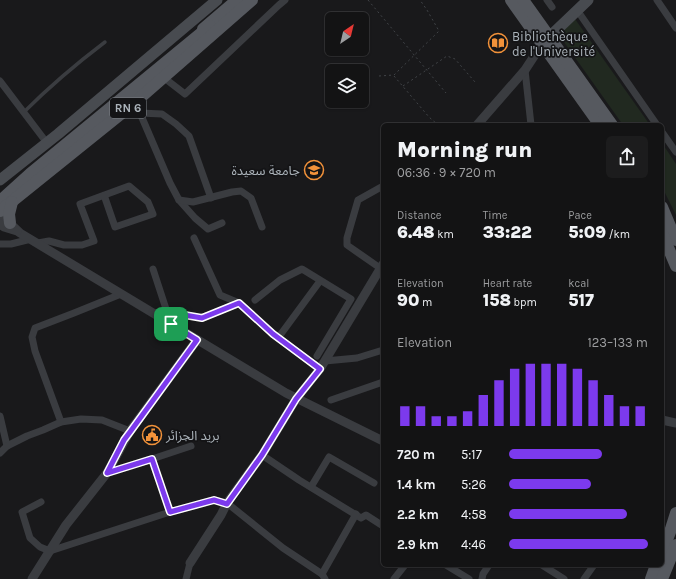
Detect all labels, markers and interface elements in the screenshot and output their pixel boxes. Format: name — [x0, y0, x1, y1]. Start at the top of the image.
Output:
north arrow — [325, 12, 369, 56]
map controls — [325, 12, 369, 108]
place label: Bibliothèque de l'Université — [512, 29, 596, 59]
library icon: Bibliothèque de l'Université — [487, 32, 509, 54]
button: layers — [325, 64, 369, 108]
road number: RN 6 — [110, 98, 146, 118]
button: share — [606, 136, 648, 178]
text: Morning run — [397, 137, 532, 163]
school or university icon: جامعة سعيدة — [303, 159, 325, 181]
place label: جامعة سعيدة — [232, 163, 300, 178]
text: 06:36 · 9 × 720 m — [397, 165, 496, 180]
text: Distance — [397, 209, 441, 222]
text: Time — [483, 209, 507, 222]
text: Pace — [568, 209, 592, 222]
text: 6.48 — [397, 222, 435, 242]
text: 33:22 — [483, 222, 532, 242]
text: 5:09 — [568, 222, 606, 242]
text: km — [435, 228, 454, 241]
text: /km — [606, 228, 630, 241]
text: Elevation — [397, 277, 444, 290]
text: Heart rate — [483, 277, 532, 290]
text: kcal — [568, 277, 589, 290]
text: 90 — [397, 290, 419, 310]
text: 158 — [483, 290, 511, 310]
text: 517 — [568, 290, 594, 310]
text: m — [419, 296, 432, 309]
text: bpm — [511, 296, 537, 309]
pin — [154, 307, 188, 341]
icon: arrive — [160, 313, 182, 335]
text: Elevation — [397, 335, 452, 350]
text: 123–133 m — [587, 335, 648, 350]
public building icon: بريد الجزائر — [141, 424, 163, 446]
place label: بريد الجزائر — [165, 428, 219, 443]
text: 720 m — [397, 447, 435, 462]
text: 5:17 — [461, 447, 482, 462]
text: 1.4 km — [397, 477, 435, 492]
text: 5:26 — [461, 477, 486, 492]
text: 2.2 km — [397, 507, 439, 522]
text: 4:58 — [461, 507, 487, 522]
text: 2.9 km — [397, 537, 439, 552]
text: 4:46 — [461, 537, 486, 552]

